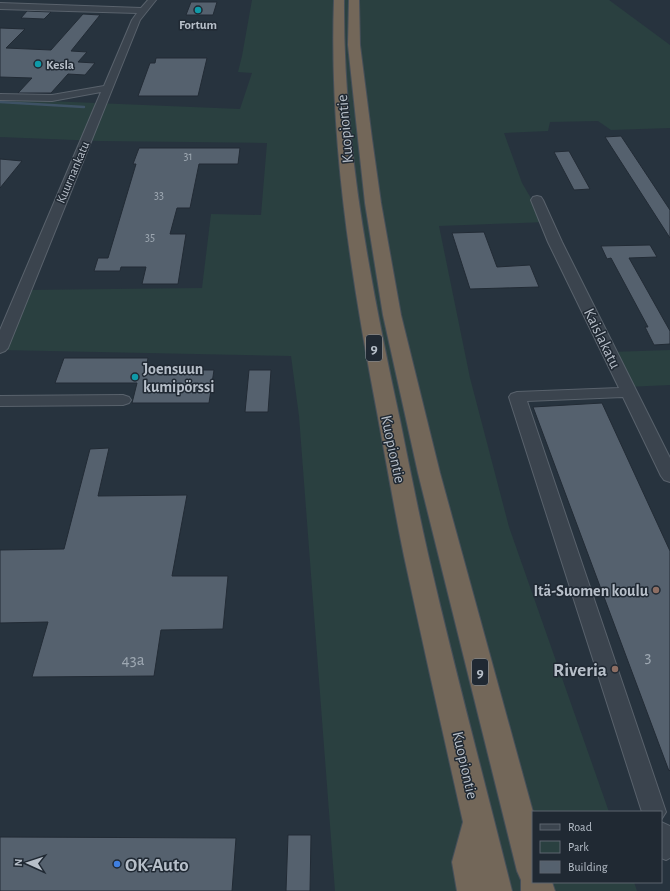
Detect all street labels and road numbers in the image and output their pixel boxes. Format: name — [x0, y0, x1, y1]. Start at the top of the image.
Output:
street label: Kuopiontie — [334, 94, 356, 164]
street label: Kuurnankatu — [55, 139, 92, 205]
street label: Kaislakatu — [581, 306, 623, 371]
road number: 9 — [366, 335, 382, 361]
street label: Kuopiontie — [378, 414, 408, 485]
road number: 9 — [472, 659, 488, 685]
street label: Kuopiontie — [449, 730, 481, 801]

